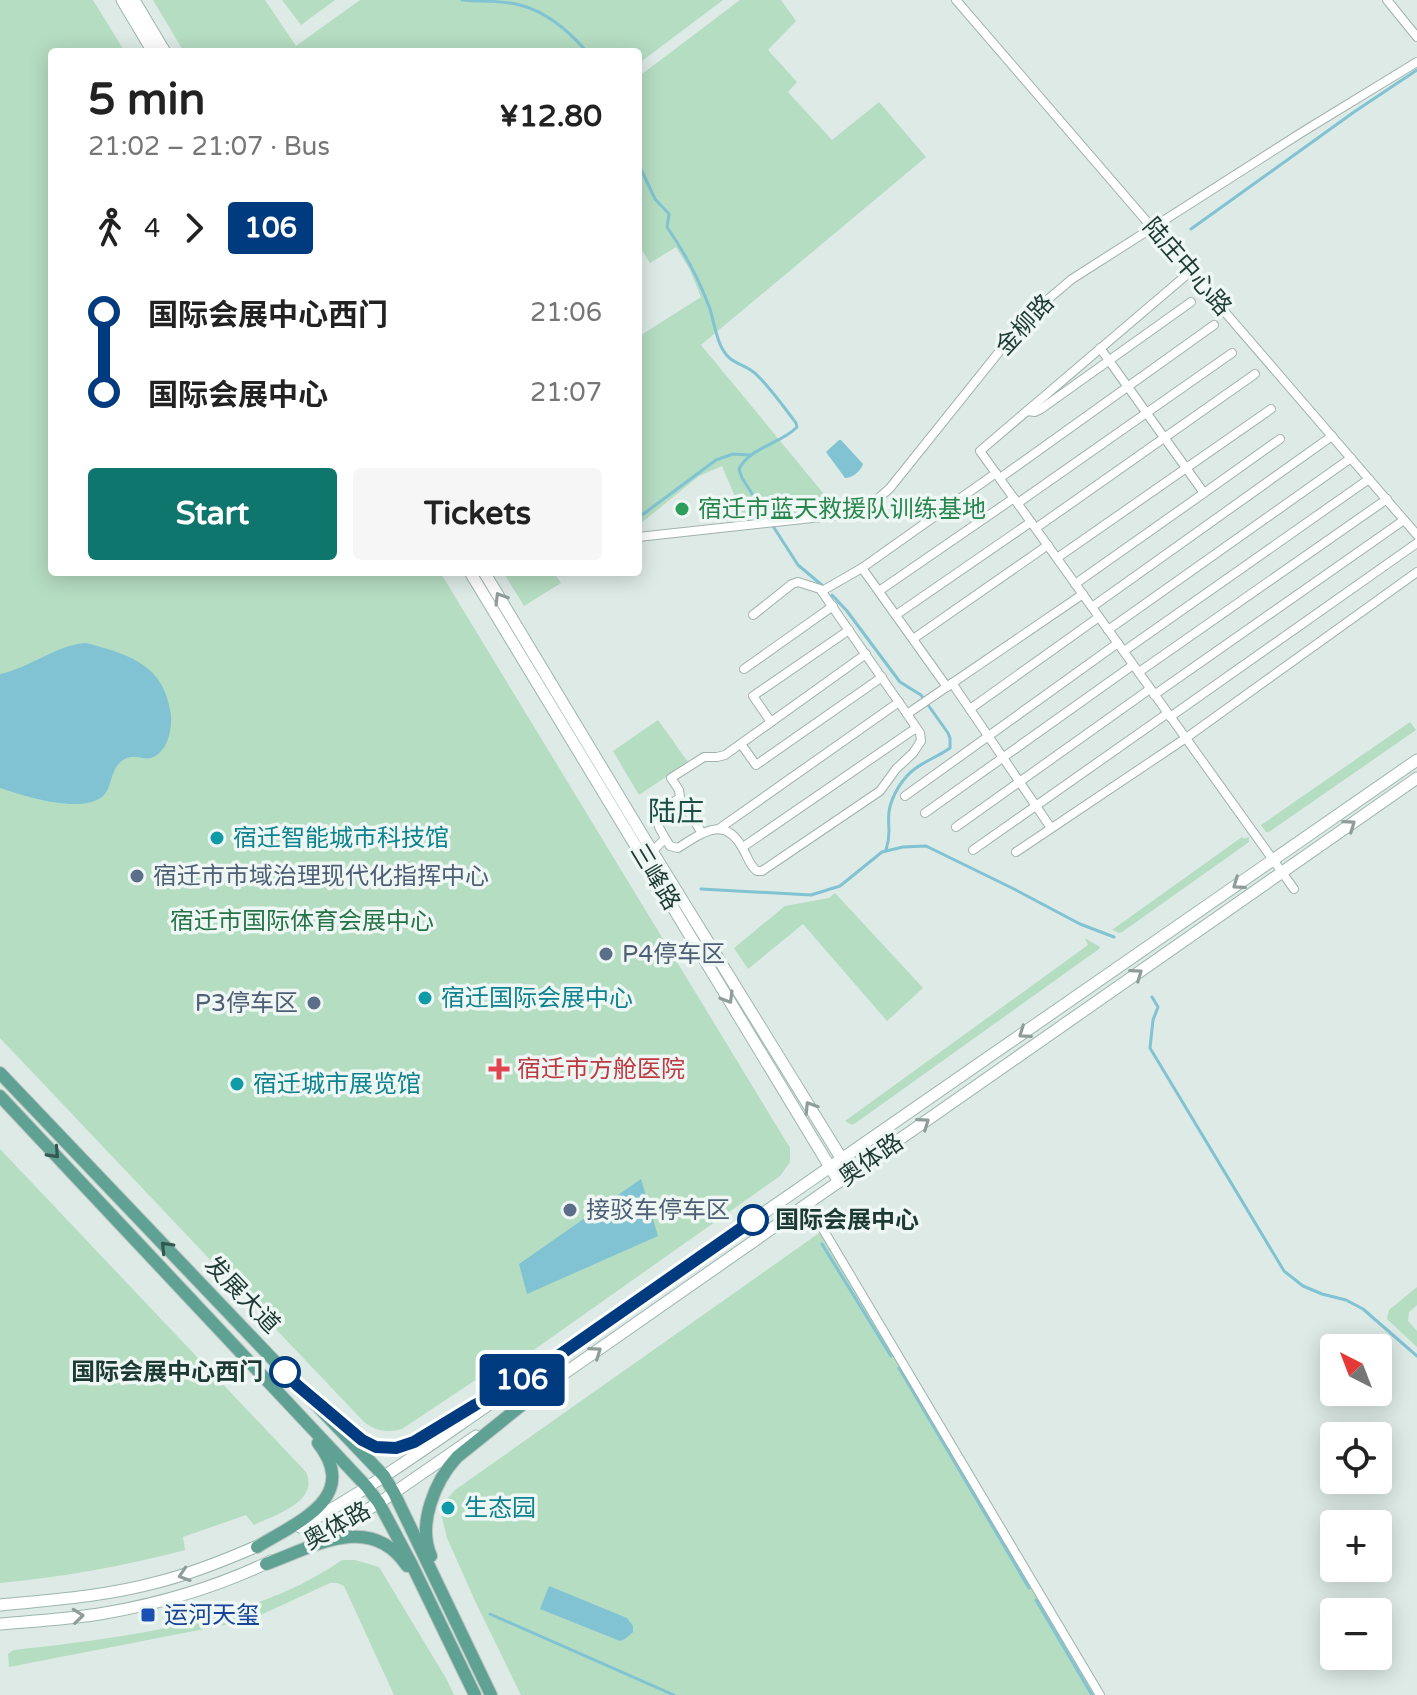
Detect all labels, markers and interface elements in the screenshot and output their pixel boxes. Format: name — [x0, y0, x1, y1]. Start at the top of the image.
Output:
text: 5 min — [88, 74, 205, 127]
text: ¥12.80 — [499, 98, 602, 135]
text: 21:02 – 21:07 · Bus — [88, 131, 330, 162]
icon: walk — [88, 206, 132, 250]
icon: forward — [172, 206, 216, 250]
text: 106 — [244, 211, 297, 245]
street label: 陆庄中心路 — [1137, 212, 1237, 322]
text: 4 — [144, 213, 160, 244]
street label: 金柳路 — [990, 289, 1060, 361]
text: 国际会展中心西门 — [148, 297, 388, 334]
text: 21:06 — [530, 297, 602, 328]
text: 国际会展中心 — [148, 377, 328, 414]
text: 21:07 — [530, 377, 602, 408]
button: Start — [88, 468, 337, 560]
button: Tickets — [353, 468, 602, 560]
place label: 宿迁市蓝天救援队训练基地 — [698, 495, 986, 524]
marker: 宿迁市蓝天救援队训练基地 — [673, 500, 691, 518]
one-way arrow — [494, 592, 509, 607]
district label: 陆庄 — [648, 795, 704, 829]
one-way arrow — [1341, 820, 1355, 835]
place label: 宿迁智能城市科技馆 — [233, 824, 449, 853]
marker: 宿迁智能城市科技馆 — [208, 829, 226, 847]
street label: 三峰路 — [624, 839, 686, 915]
place label: 宿迁市市域治理现代化指挥中心 — [153, 862, 489, 891]
marker: 宿迁市市域治理现代化指挥中心 — [128, 867, 146, 885]
one-way arrow — [1232, 875, 1246, 890]
park label: 宿迁市国际体育会展中心 — [170, 907, 434, 936]
place label: P4停车区 — [622, 940, 725, 969]
marker: P4停车区 — [597, 945, 615, 963]
one-way arrow — [1128, 969, 1142, 984]
place label: 宿迁国际会展中心 — [441, 984, 633, 1013]
place label: P3停车区 — [195, 989, 298, 1018]
marker: 宿迁国际会展中心 — [416, 989, 434, 1007]
one-way arrow — [718, 989, 734, 1004]
marker: P3停车区 — [305, 994, 323, 1012]
one-way arrow — [1019, 1023, 1033, 1038]
place label: 宿迁市方舱医院 — [517, 1055, 685, 1084]
marker: 宿迁市方舱医院 — [488, 1058, 510, 1080]
place label: 宿迁城市展览馆 — [253, 1070, 421, 1099]
marker: 宿迁城市展览馆 — [228, 1075, 246, 1093]
one-way arrow — [804, 1101, 820, 1116]
one-way arrow — [915, 1118, 929, 1133]
street label: 奥体路 — [833, 1127, 909, 1193]
one-way arrow — [44, 1143, 58, 1158]
place label: 接驳车停车区 — [586, 1196, 730, 1225]
marker: 接驳车停车区 — [561, 1201, 579, 1219]
marker: 国际会展中心 — [738, 1205, 768, 1235]
place label: 国际会展中心 — [775, 1206, 919, 1235]
one-way arrow — [162, 1242, 176, 1257]
street label: 发展大道 — [198, 1250, 286, 1340]
north arrow — [1320, 1334, 1392, 1406]
map controls — [1320, 1334, 1392, 1670]
one-way arrow — [587, 1347, 601, 1362]
line badge: 106 — [476, 1354, 568, 1406]
marker: 国际会展中心西门 — [270, 1357, 300, 1387]
place label: 国际会展中心西门 — [71, 1358, 263, 1387]
text: 106 — [496, 1363, 548, 1397]
button: locate — [1320, 1422, 1392, 1494]
place label: 生态园 — [464, 1494, 536, 1523]
street label: 奥体路 — [298, 1496, 376, 1556]
marker: 生态园 — [439, 1499, 457, 1517]
button: + — [1320, 1510, 1392, 1582]
one-way arrow — [178, 1565, 192, 1581]
button: − — [1320, 1598, 1392, 1670]
place label: 运河天玺 — [164, 1601, 260, 1630]
marker: 运河天玺 — [139, 1606, 157, 1624]
one-way arrow — [72, 1608, 85, 1625]

